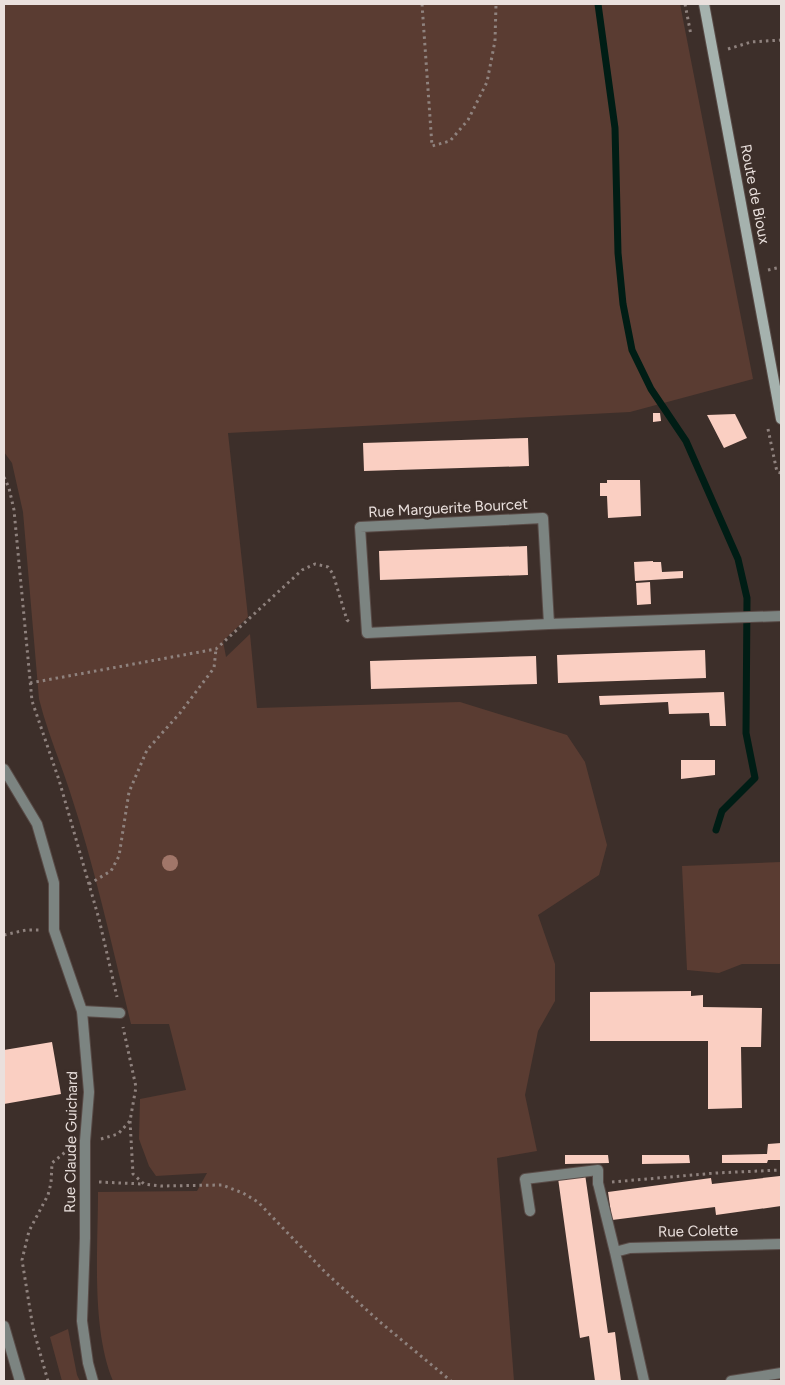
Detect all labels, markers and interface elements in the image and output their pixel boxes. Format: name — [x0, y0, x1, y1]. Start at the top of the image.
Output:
street label: Route de Bioux — [736, 142, 774, 246]
street label: Rue Marguerite Bourcet — [368, 495, 529, 521]
street label: Rue Claude Guichard — [61, 1071, 81, 1213]
street label: Rue Colette — [658, 1221, 738, 1241]

